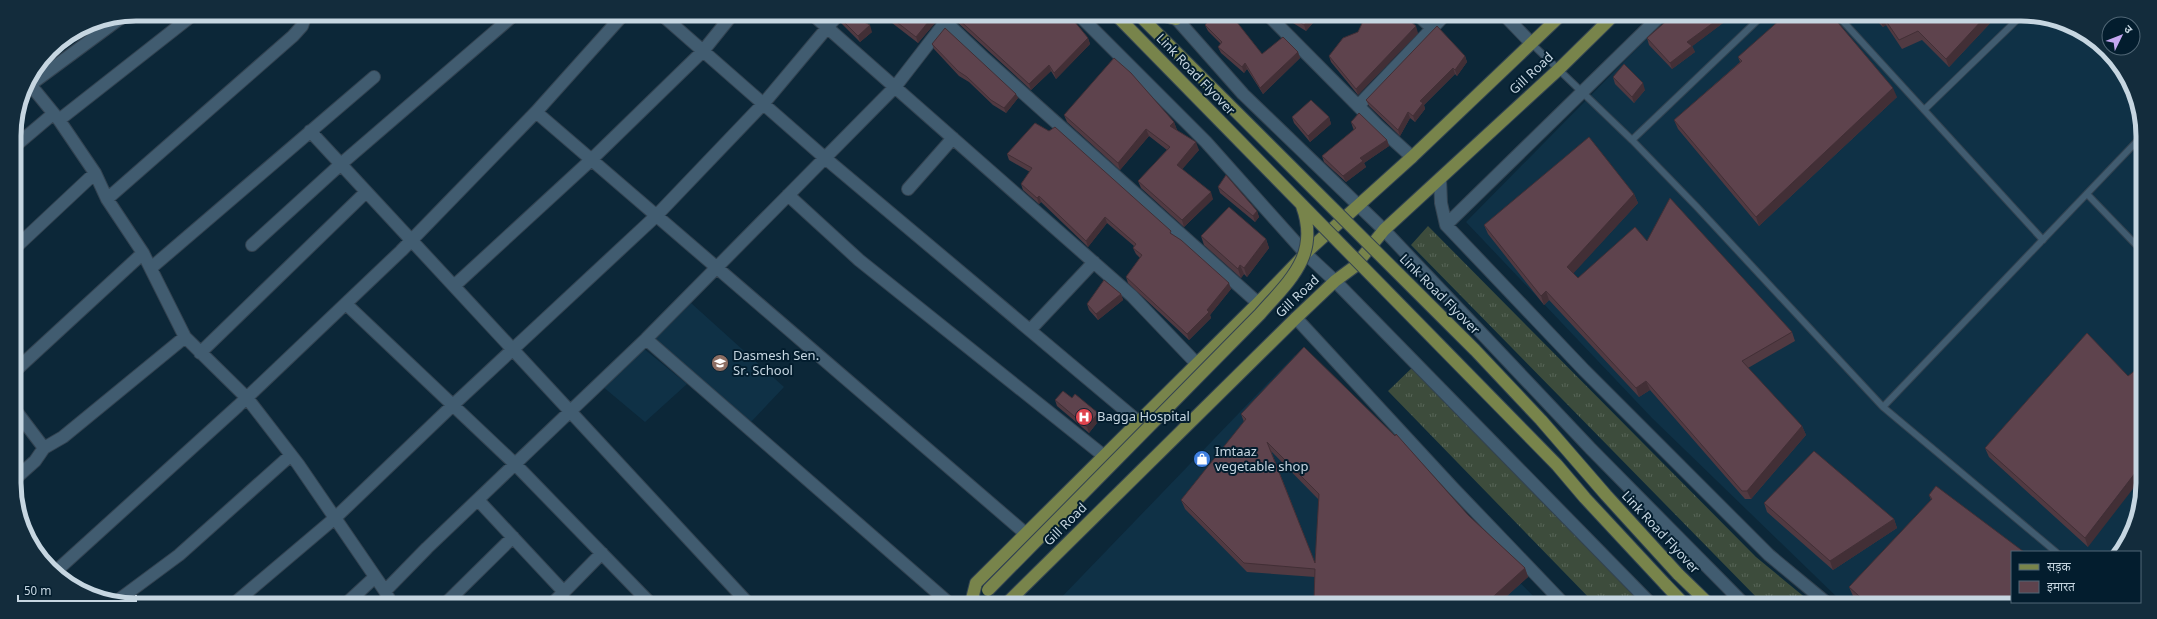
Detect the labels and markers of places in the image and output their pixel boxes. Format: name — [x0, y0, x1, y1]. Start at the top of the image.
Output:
place label: Dasmesh Sen. Sr. School — [733, 348, 819, 380]
school or university icon: Dasmesh Sen. Sr. School — [710, 353, 730, 373]
hospital icon: Bagga Hospital — [1074, 407, 1094, 427]
place label: Bagga Hospital — [1097, 409, 1190, 426]
place label: Imtaaz vegetable shop — [1215, 444, 1308, 476]
shop icon: Imtaaz vegetable shop — [1192, 449, 1212, 469]

